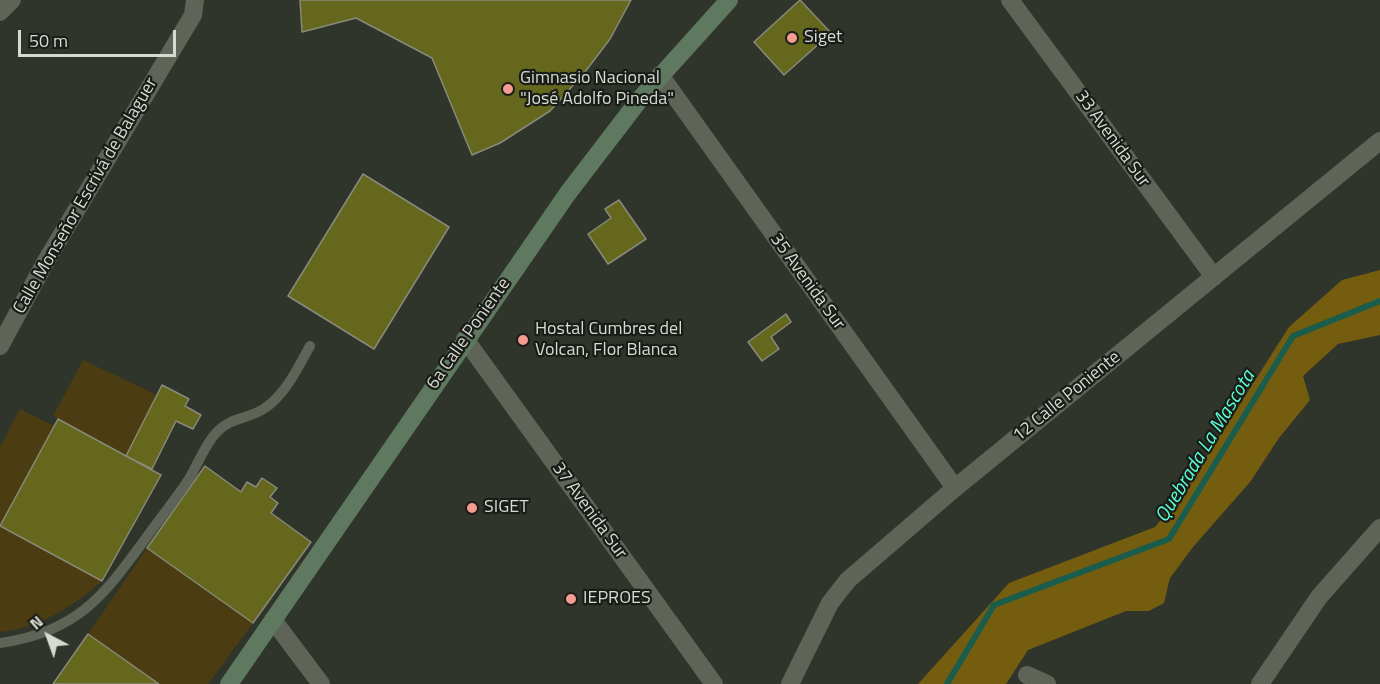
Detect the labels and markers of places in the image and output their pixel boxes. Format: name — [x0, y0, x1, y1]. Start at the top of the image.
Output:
place label: Siget — [804, 27, 842, 49]
marker: Siget — [785, 31, 799, 45]
place label: Gimnasio Nacional "José Adolfo Pineda" — [520, 68, 674, 110]
marker: Gimnasio Nacional "José Adolfo Pineda" — [501, 82, 515, 96]
place label: Hostal Cumbres del Volcan, Flor Blanca — [535, 319, 682, 362]
marker: Hostal Cumbres del Volcan, Flor Blanca — [516, 333, 530, 347]
place label: SIGET — [484, 497, 529, 519]
marker: SIGET — [465, 501, 479, 515]
place label: IEPROES — [583, 588, 651, 610]
marker: IEPROES — [564, 592, 578, 606]

